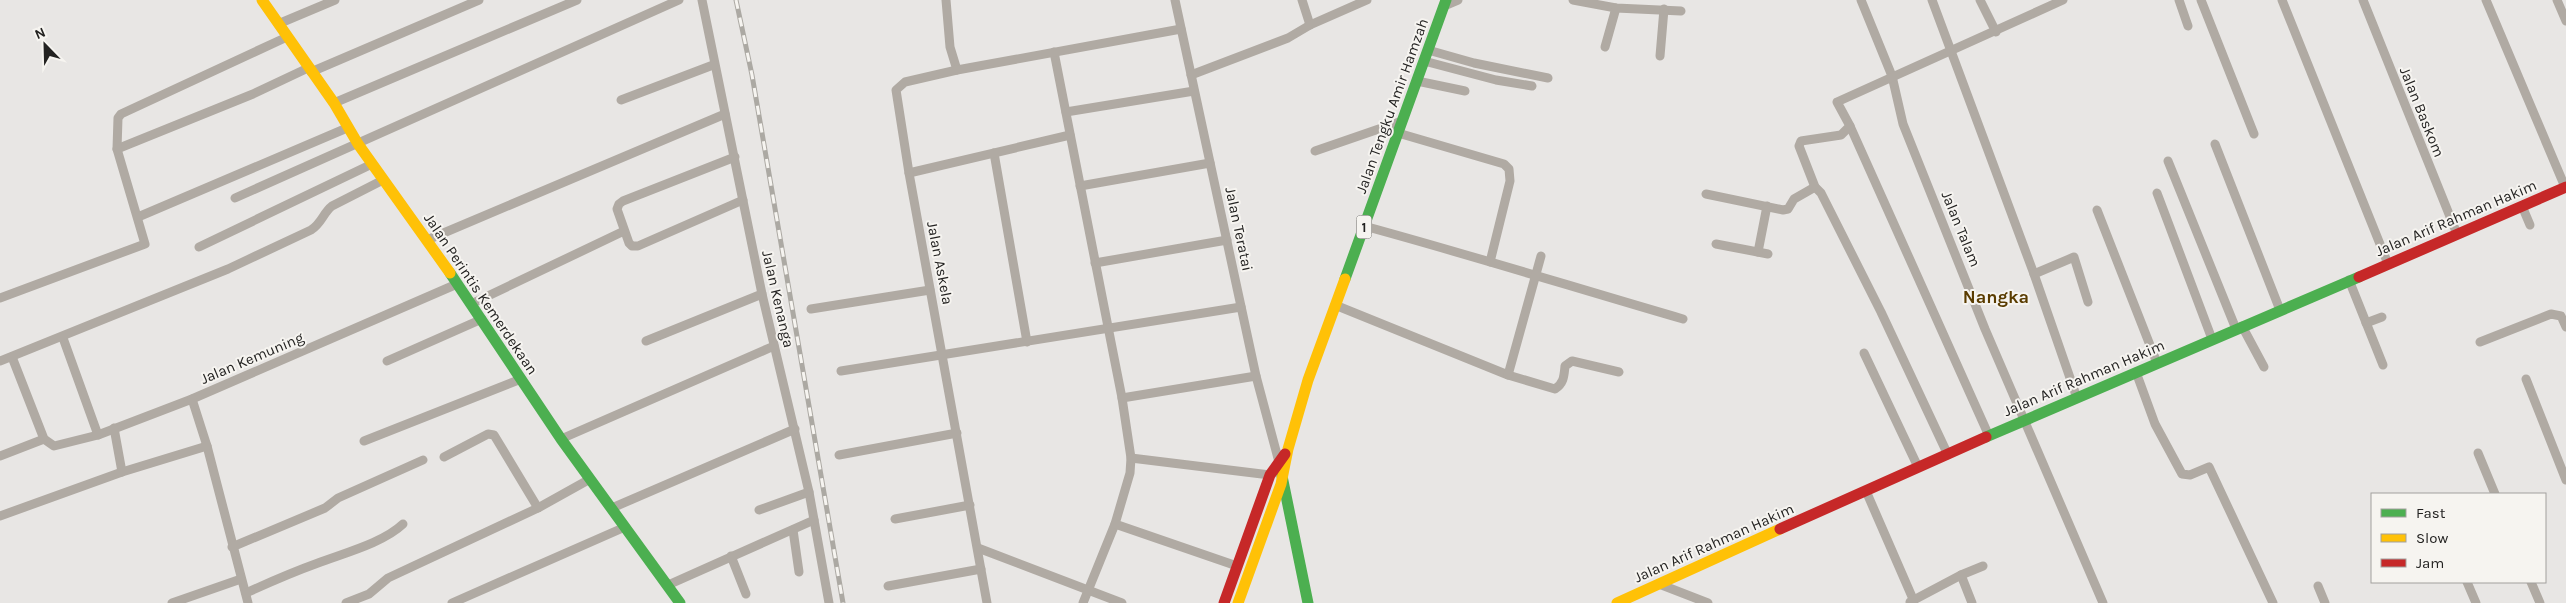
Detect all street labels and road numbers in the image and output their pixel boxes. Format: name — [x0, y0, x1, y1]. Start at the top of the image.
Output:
street label: Jalan Tengku Amir Hamzah — [1352, 16, 1432, 196]
street label: Jalan Baskom — [2396, 64, 2448, 160]
street label: Jalan Arif Rahman Hakim — [2373, 176, 2539, 260]
street label: Jalan Teratai — [1221, 185, 1257, 273]
street label: Jalan Talam — [1938, 188, 1984, 270]
street label: Jalan Perintis Kemerdekaan — [420, 210, 542, 378]
road number: 1 — [1356, 216, 1372, 238]
street label: Jalan Askela — [923, 220, 957, 306]
street label: Jalan Kenanga — [758, 249, 798, 349]
street label: Jalan Kemuning — [198, 328, 307, 388]
street label: Jalan Arif Rahman Hakim — [2001, 336, 2167, 420]
street label: Jalan Arif Rahman Hakim — [1631, 500, 1797, 586]

